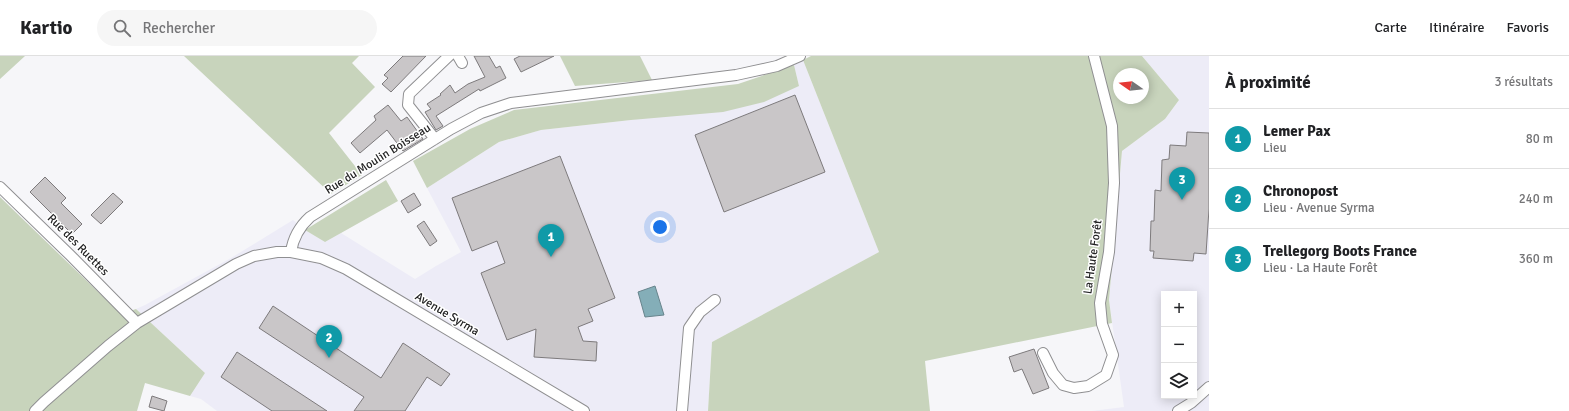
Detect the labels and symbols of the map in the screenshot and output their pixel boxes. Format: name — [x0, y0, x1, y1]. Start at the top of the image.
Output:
north arrow — [1113, 68, 1149, 104]
street label: Rue du Moulin Boisseau — [322, 120, 434, 198]
pin: 3 — [1169, 167, 1195, 200]
street label: Rue des Ruettes — [44, 211, 112, 279]
your location — [650, 217, 670, 237]
street label: La Haute Forêt — [1080, 219, 1106, 295]
pin: 1 — [538, 224, 564, 257]
street label: Avenue Syrma — [412, 289, 482, 339]
pin: 2 — [316, 325, 342, 358]

